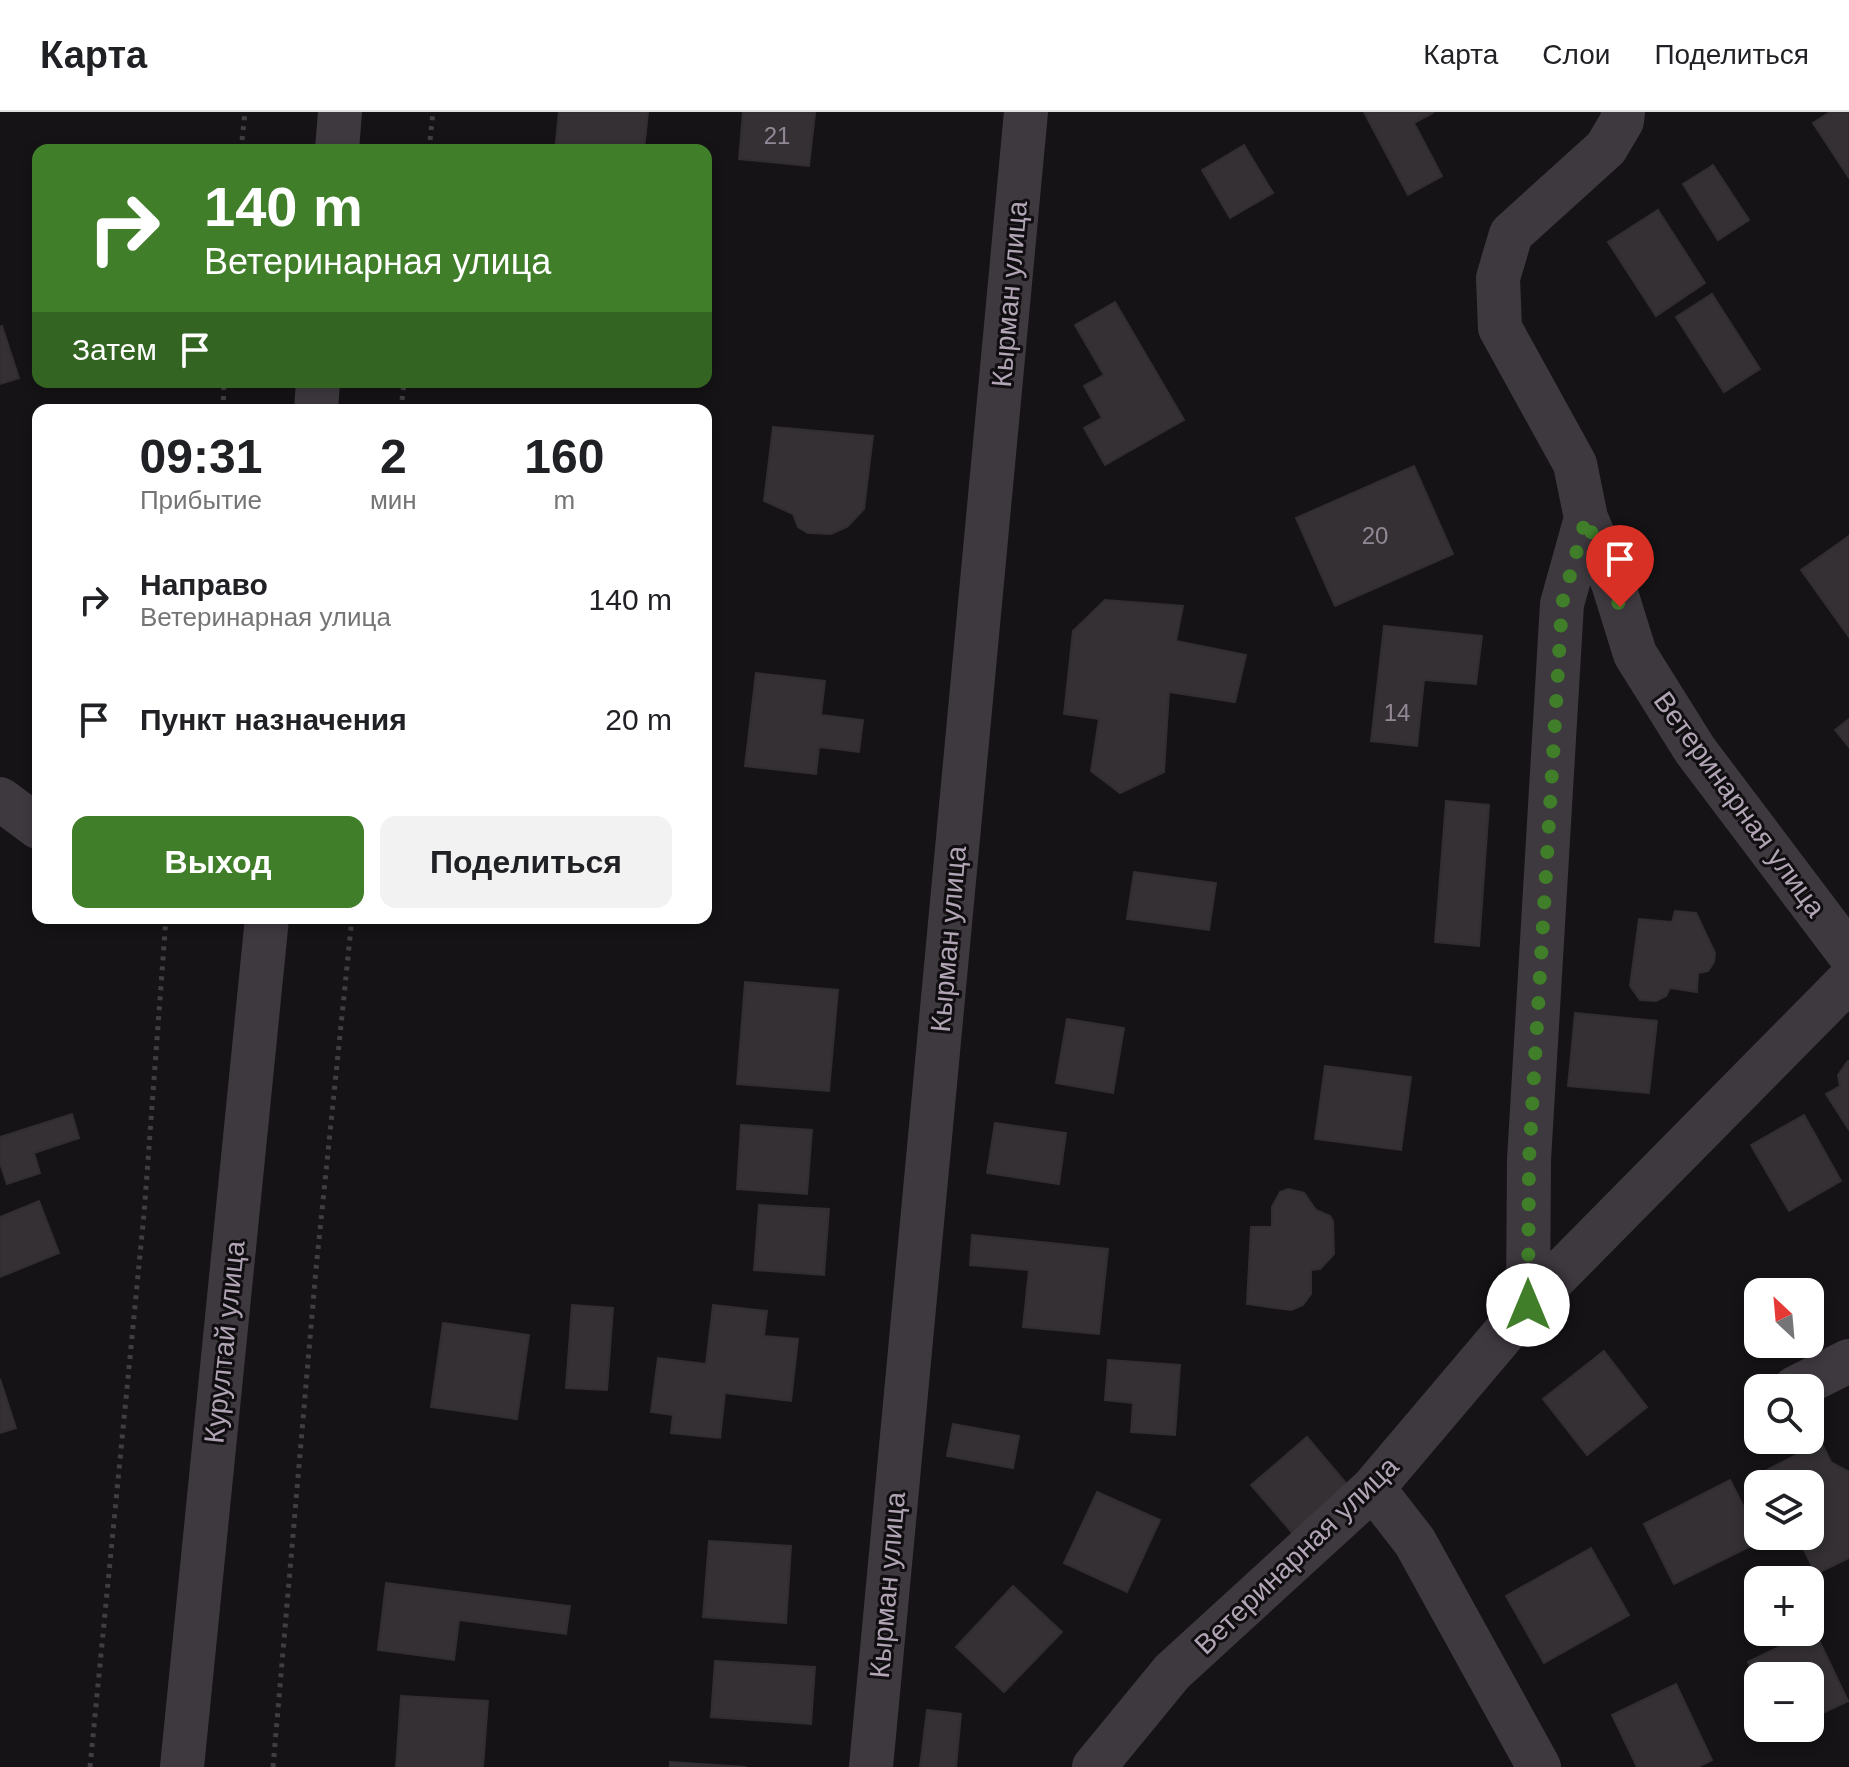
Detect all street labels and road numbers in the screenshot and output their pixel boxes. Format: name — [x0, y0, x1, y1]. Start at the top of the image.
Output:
street label: Кырман улица — [986, 199, 1033, 389]
street label: Ветеринарная улица — [1648, 686, 1832, 923]
street label: Кырман улица — [925, 844, 972, 1034]
street label: Курултай улица — [198, 1239, 251, 1445]
street label: Ветеринарная улица — [1188, 1450, 1405, 1660]
street label: Кырман улица — [864, 1490, 911, 1680]

